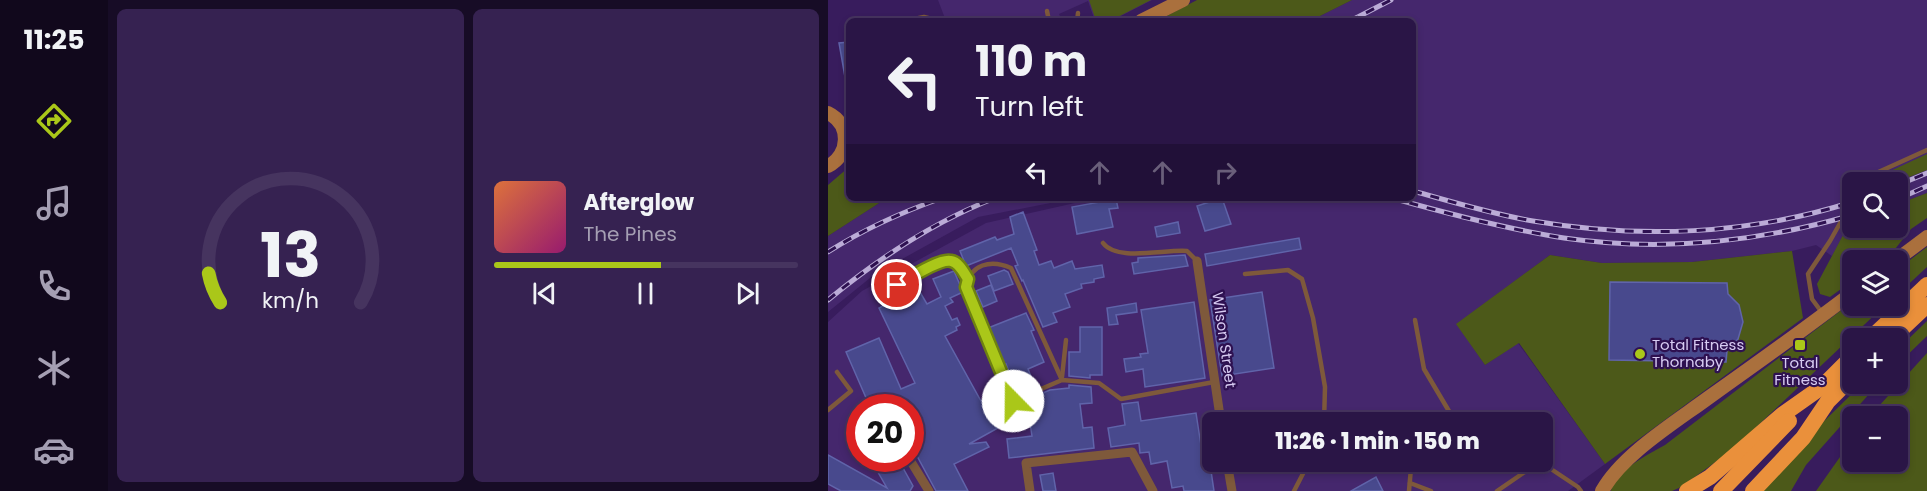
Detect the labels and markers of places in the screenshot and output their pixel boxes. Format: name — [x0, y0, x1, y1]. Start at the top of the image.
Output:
pin — [871, 259, 922, 310]
place label: Total Fitness Thornaby — [1652, 334, 1744, 372]
marker: Total Fitness — [1793, 338, 1807, 352]
marker: Total Fitness Thornaby — [1633, 347, 1647, 361]
place label: Total Fitness — [1774, 352, 1826, 390]

